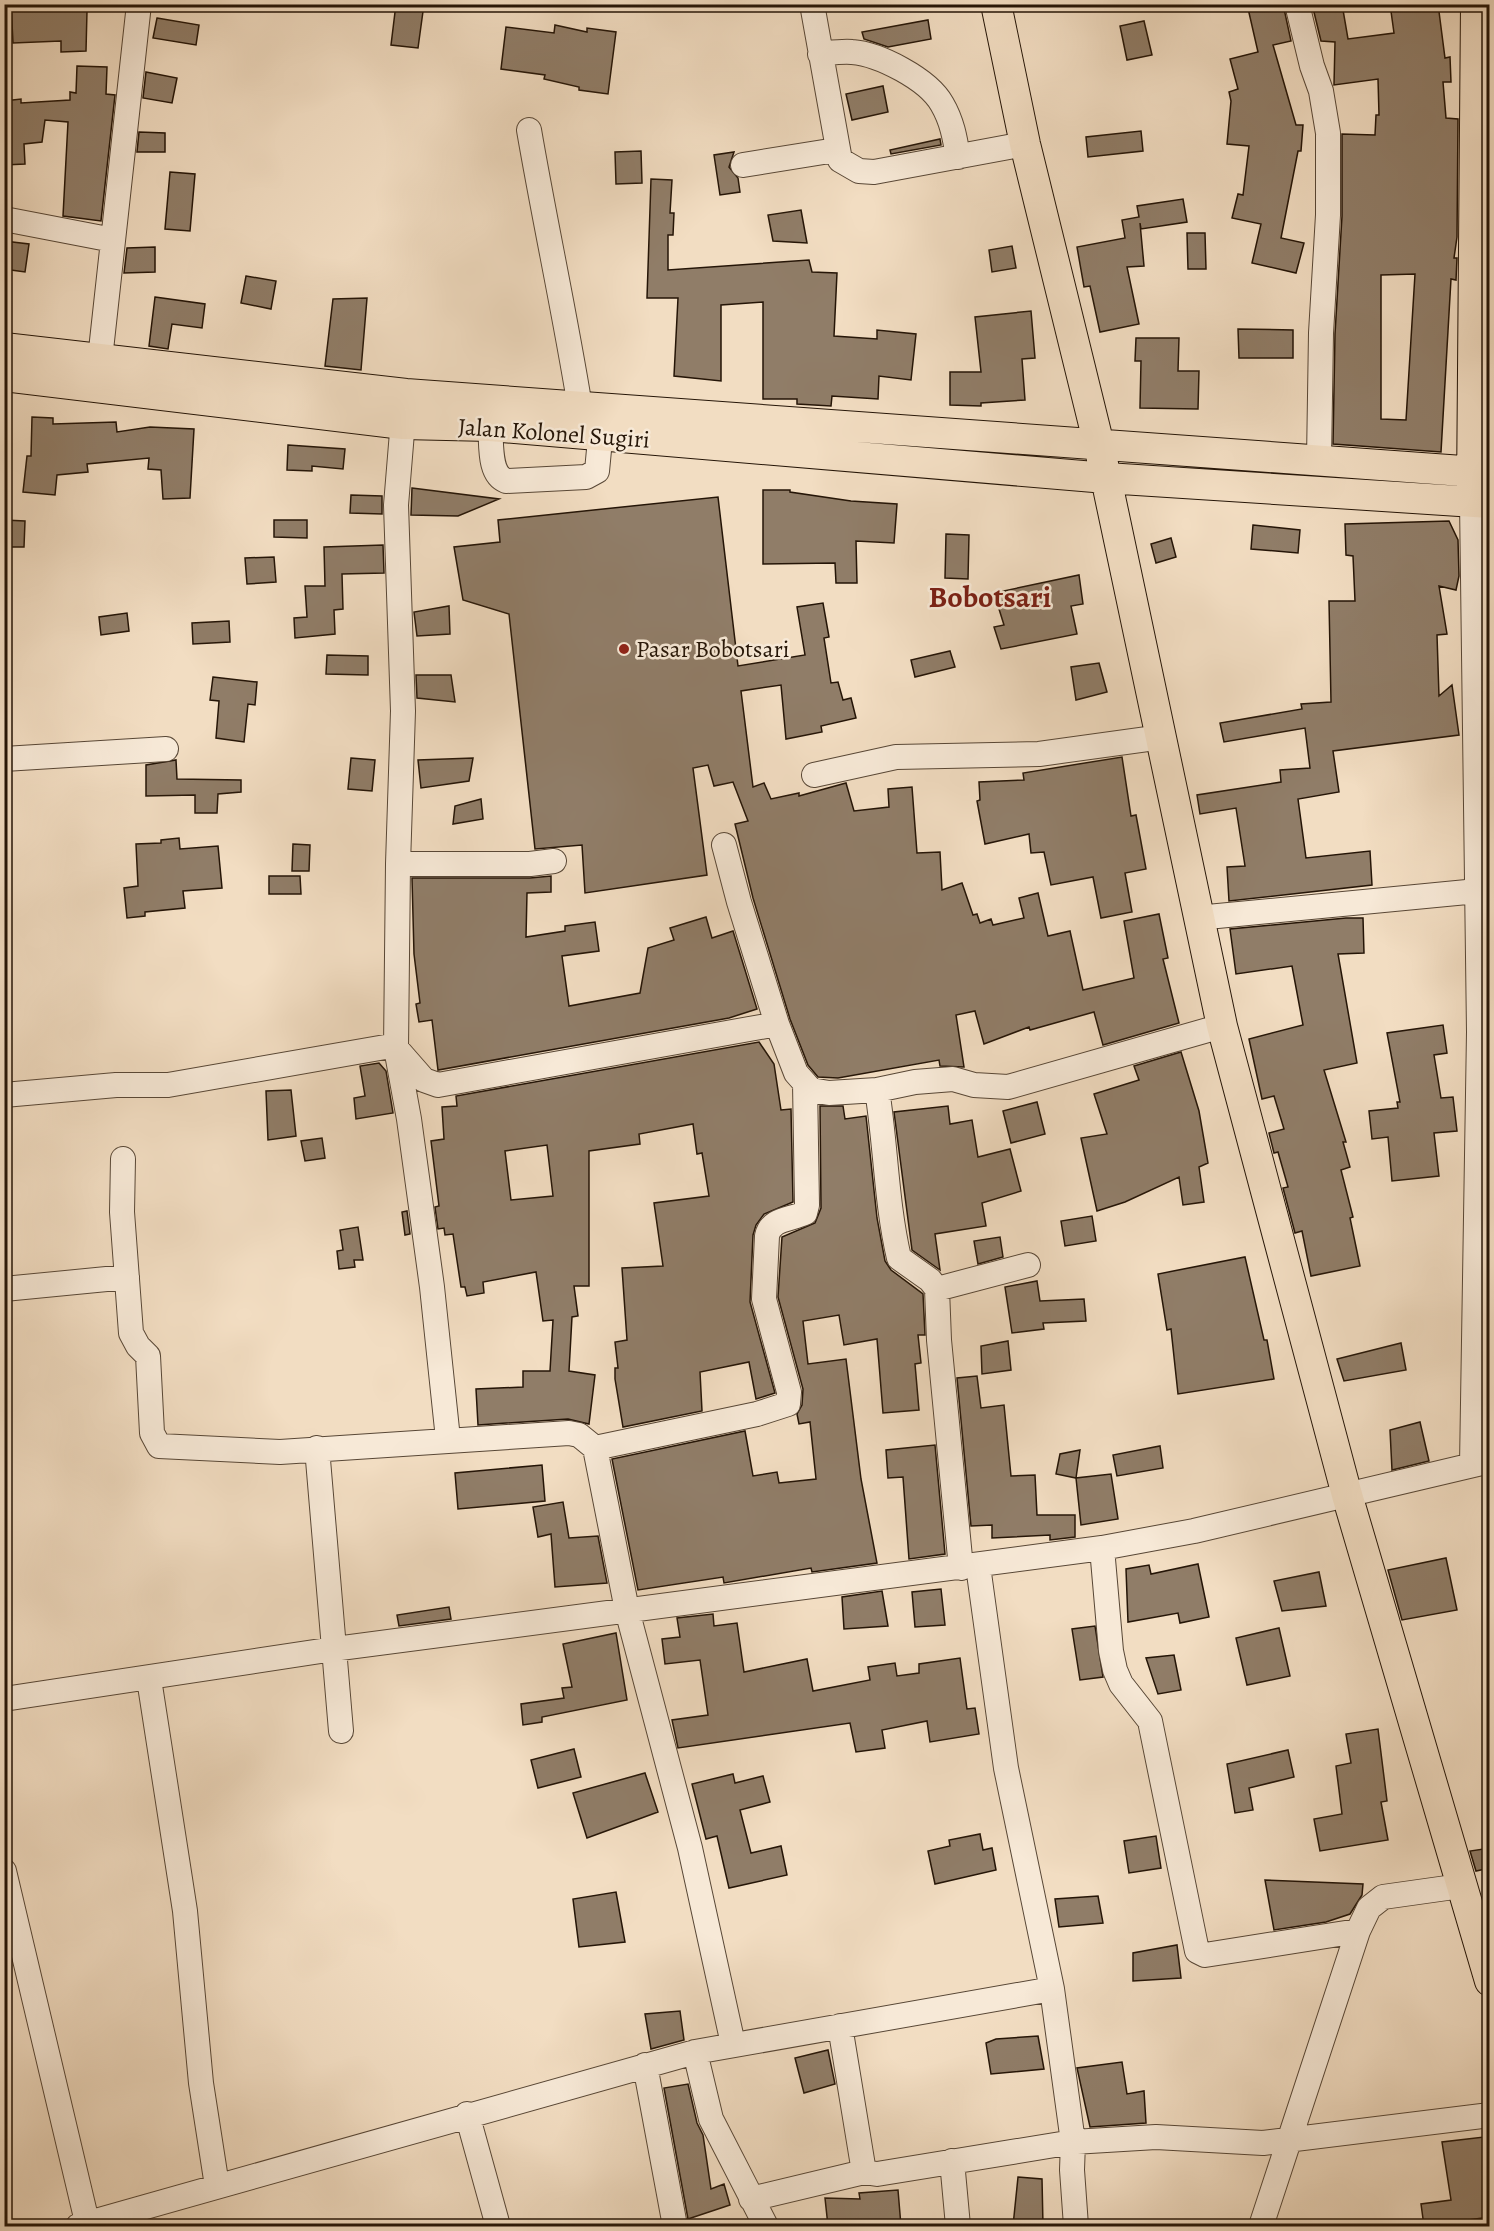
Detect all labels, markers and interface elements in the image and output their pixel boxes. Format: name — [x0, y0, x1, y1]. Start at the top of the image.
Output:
street label: Jalan Kolonel Sugiri — [457, 410, 651, 456]
district label: Bobotsari — [929, 577, 1052, 617]
place label: Pasar Bobotsari — [636, 633, 790, 665]
marker: Pasar Bobotsari — [617, 642, 631, 656]

